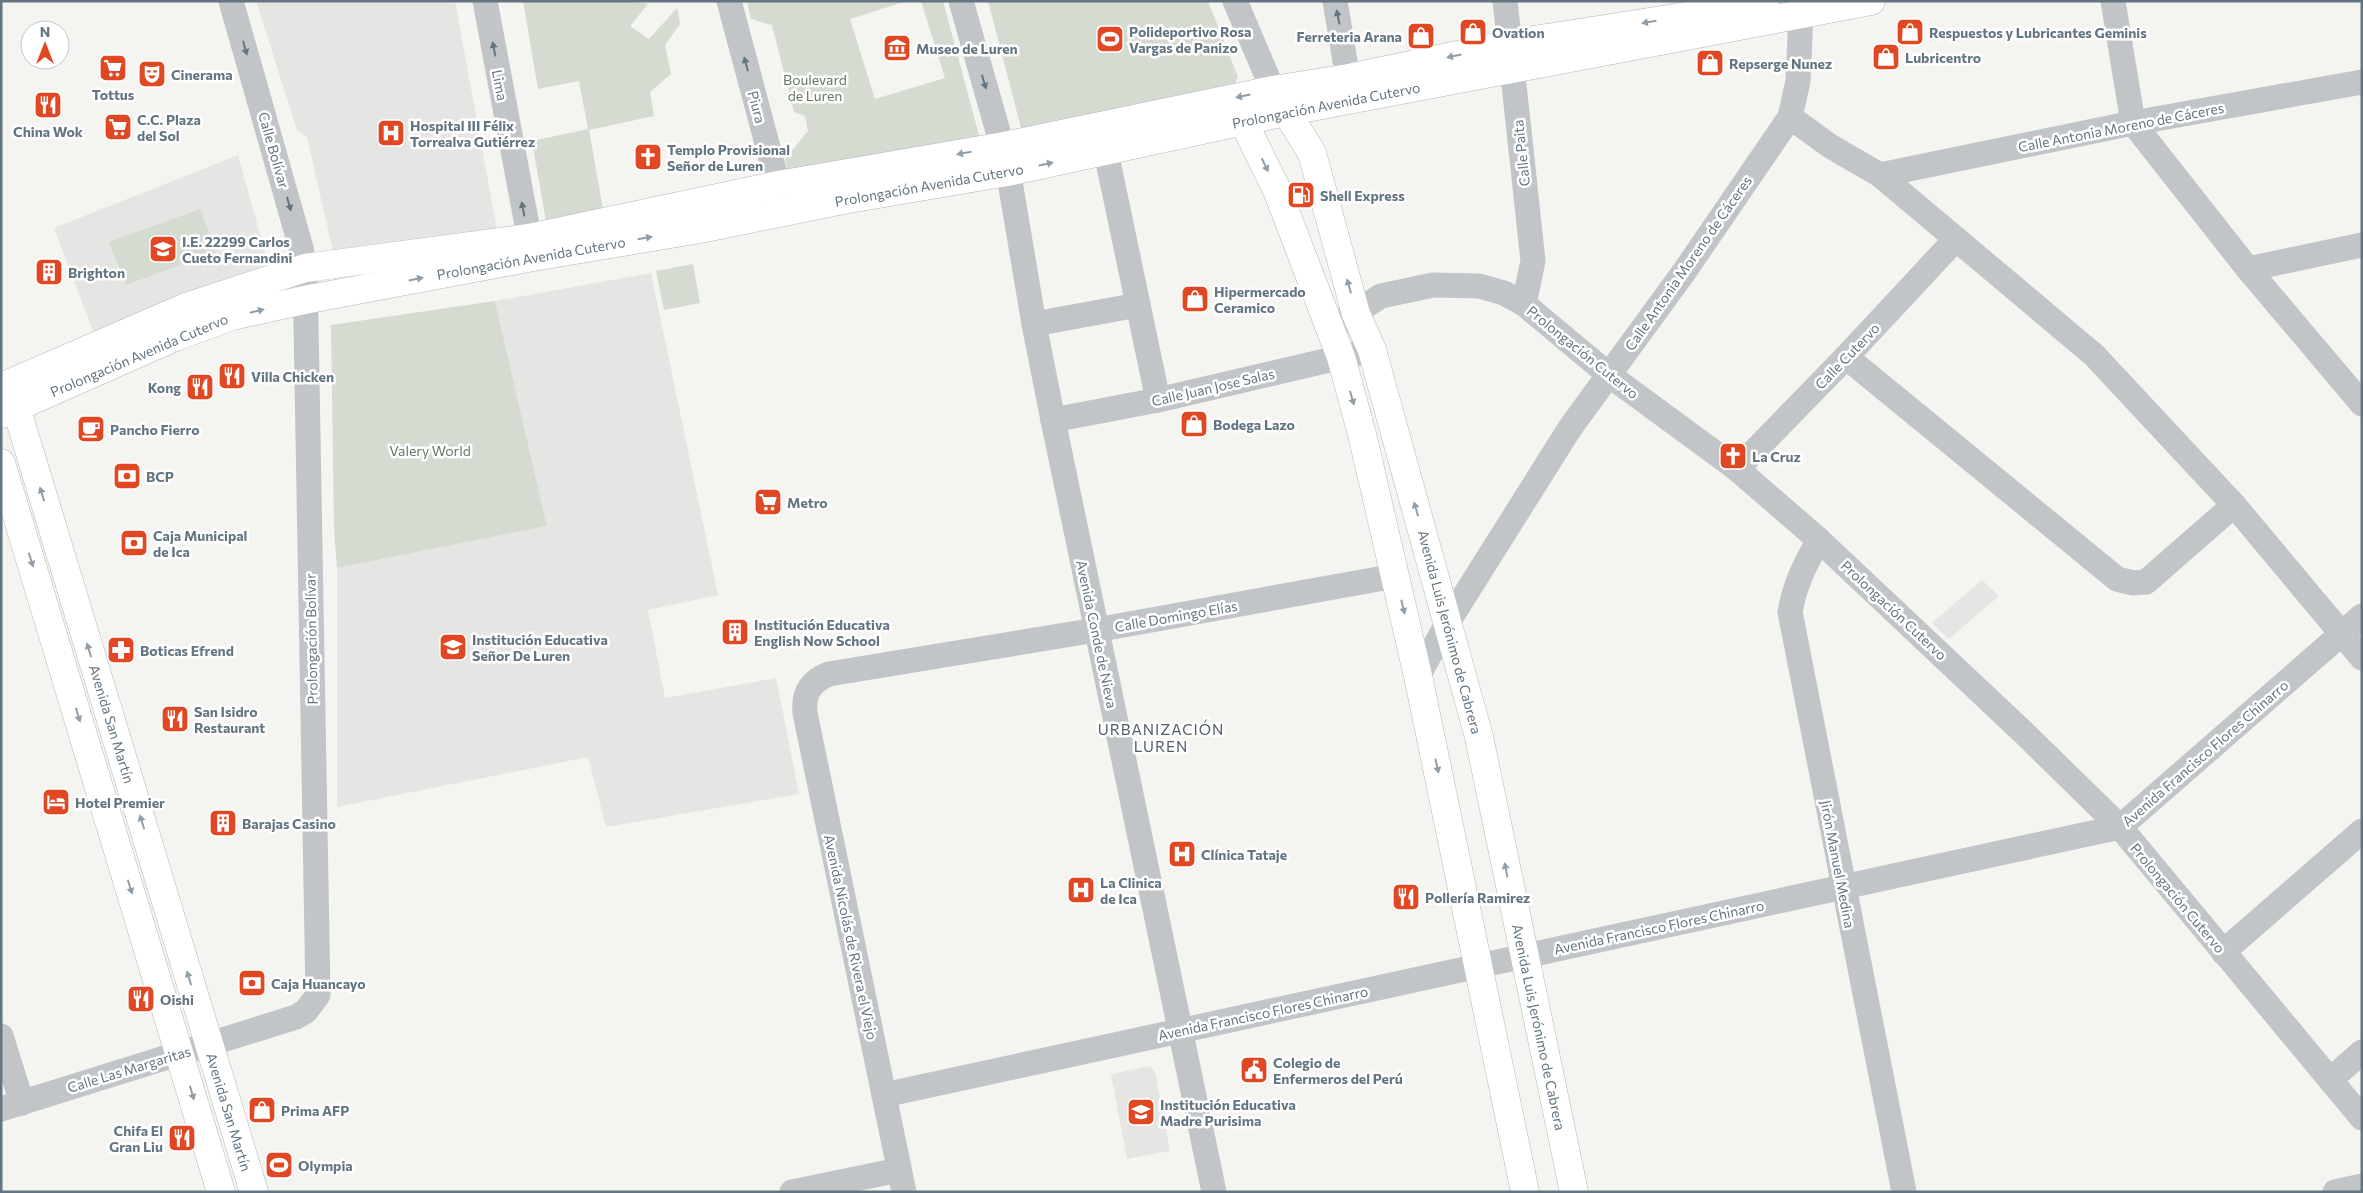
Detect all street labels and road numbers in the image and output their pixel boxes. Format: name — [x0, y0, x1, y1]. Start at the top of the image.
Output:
street label: Lima — [489, 68, 511, 102]
street label: Prolongación Avenida Cutervo — [1230, 78, 1422, 132]
street label: Piura — [745, 89, 769, 125]
street label: Calle Antonia Moreno de Cáceres — [2017, 99, 2225, 155]
street label: Calle Bolívar — [255, 110, 293, 191]
street label: Calle Paita — [1509, 119, 1533, 187]
street label: Prolongación Avenida Cutervo — [833, 160, 1025, 210]
street label: Calle Antonia Moreno de Cáceres — [1621, 172, 1755, 354]
street label: Prolongación Avenida Cutervo — [435, 233, 627, 283]
street label: Prolongación Cutervo — [1524, 302, 1642, 402]
street label: Prolongación Avenida Cutervo — [48, 310, 230, 400]
street label: Calle Cutervo — [1811, 319, 1883, 393]
street label: Calle Juan Jose Salas — [1150, 365, 1276, 409]
street label: Avenida Luis Jerónimo de Cabrera — [1415, 528, 1485, 736]
street label: Prolongación Cutervo — [1838, 557, 1950, 663]
street label: Avenida Conde de Nieva — [1073, 558, 1121, 710]
street label: Prolongación Bolívar — [301, 573, 321, 705]
street label: Calle Domingo Elías — [1113, 597, 1239, 635]
street label: Avenida San Martín — [86, 663, 138, 785]
street label: Avenida Francisco Flores Chinarro — [2119, 676, 2291, 830]
street label: Jirón Manuel Medina — [1817, 799, 1859, 929]
street label: Avenida Nicolás de Rivera el Viejo — [821, 833, 881, 1041]
street label: Prolongación Cutervo — [2127, 840, 2229, 956]
street label: Avenida Francisco Flores Chinarro — [1552, 896, 1766, 958]
street label: Avenida Luis Jerónimo de Cabrera — [1509, 922, 1569, 1132]
street label: Avenida Francisco Flores Chinarro — [1156, 982, 1370, 1044]
street label: Calle Las Margaritas — [65, 1042, 193, 1096]
street label: Avenida San Martín — [203, 1051, 255, 1173]

